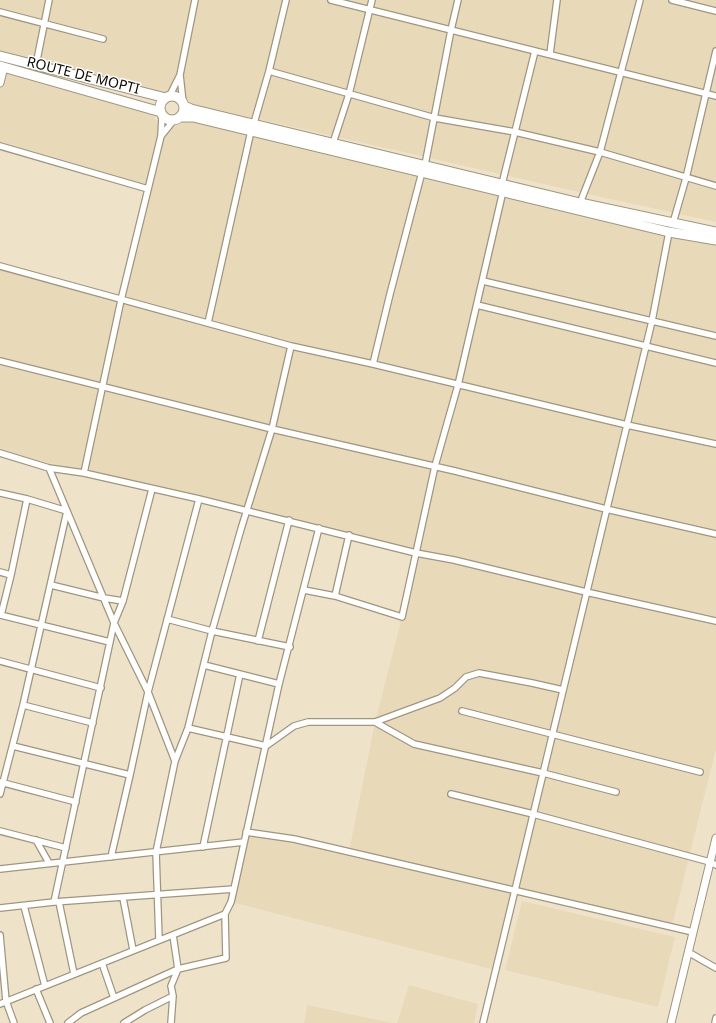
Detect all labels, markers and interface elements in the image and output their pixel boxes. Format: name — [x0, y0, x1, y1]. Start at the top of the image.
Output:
street label: ROUTE DE MOPTI — [25, 54, 141, 98]

